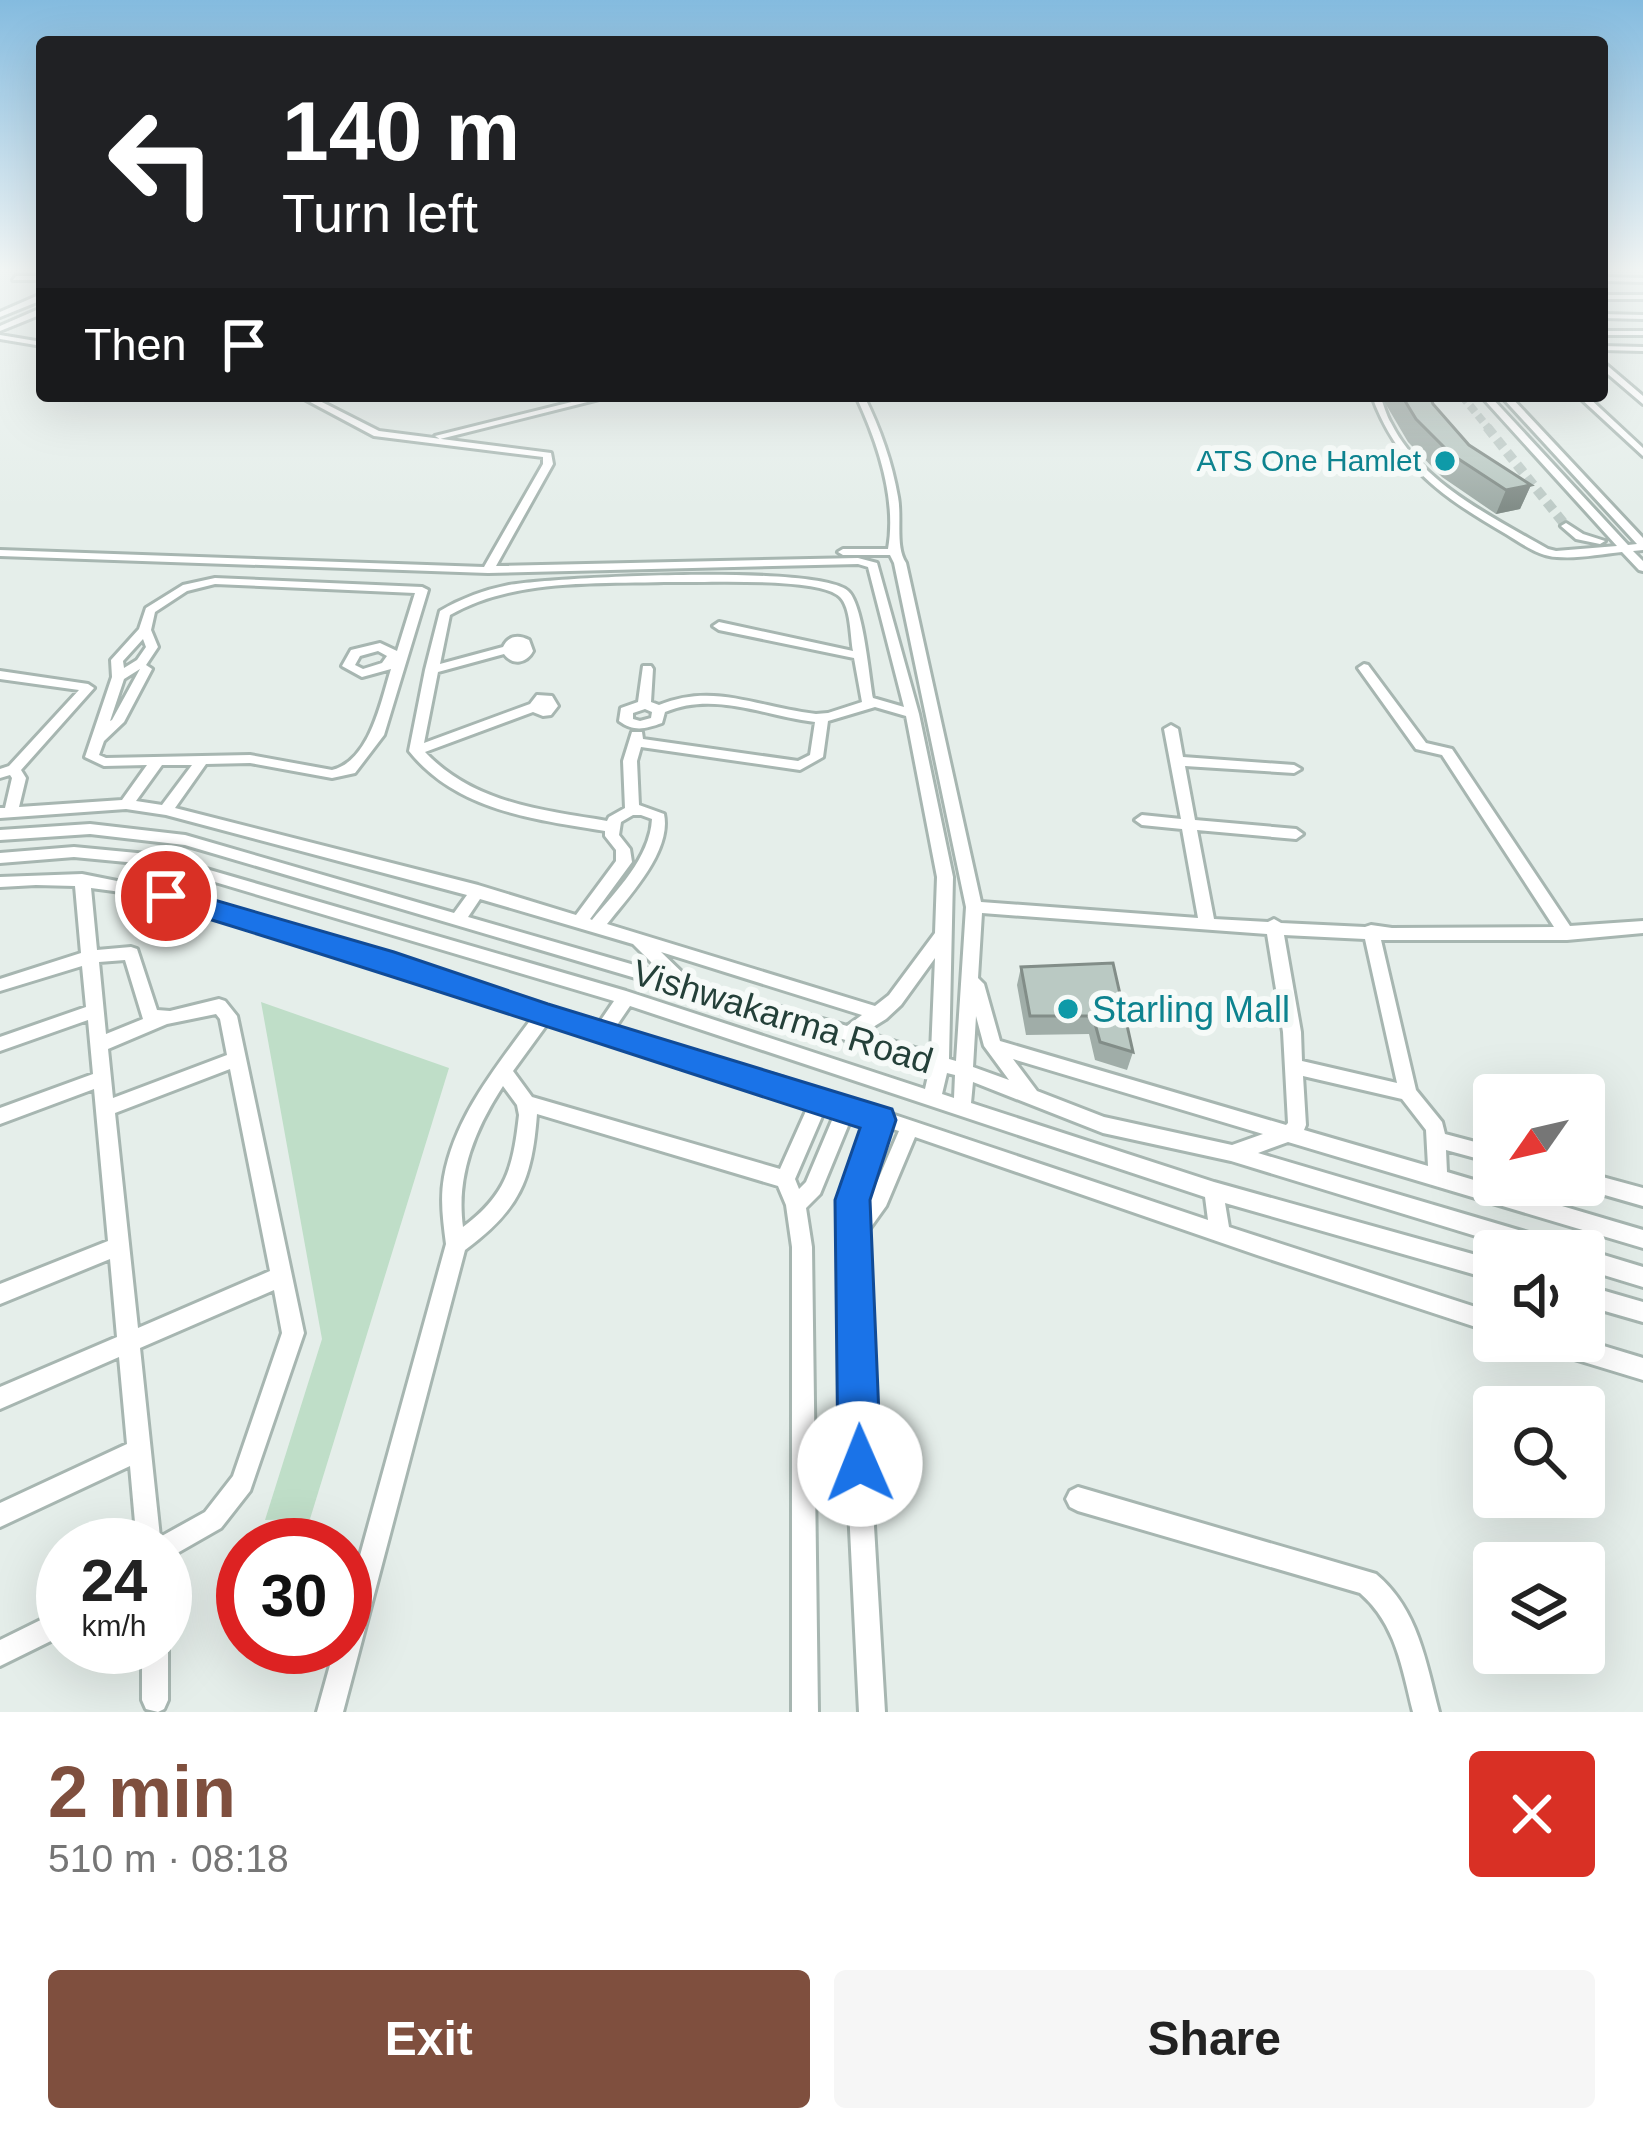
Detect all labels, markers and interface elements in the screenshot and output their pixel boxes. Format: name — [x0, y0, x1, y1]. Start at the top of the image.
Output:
icon: left — [84, 84, 240, 240]
text: 140 m — [282, 84, 520, 178]
text: Turn left — [282, 183, 478, 243]
icon: arrive — [211, 312, 277, 378]
text: Then — [84, 319, 187, 370]
place label: ATS One Hamlet — [1196, 444, 1422, 477]
marker: ATS One Hamlet — [1432, 448, 1458, 474]
pin — [115, 845, 217, 947]
icon: arrive — [133, 863, 199, 929]
street label: Vishwakarma Road — [628, 951, 938, 1082]
place label: Starling Mall — [1092, 989, 1290, 1030]
marker: Starling Mall — [1055, 996, 1081, 1022]
north arrow — [1473, 1074, 1605, 1206]
map controls — [1473, 1074, 1605, 1674]
button: sound — [1473, 1230, 1605, 1362]
button: search — [1473, 1386, 1605, 1518]
position arrow — [797, 1401, 923, 1527]
speed limit sign: 30 — [216, 1518, 372, 1674]
button: layers — [1473, 1542, 1605, 1674]
text: 24 — [81, 1547, 147, 1614]
text: km/h — [81, 1609, 147, 1642]
button: close — [1469, 1751, 1595, 1877]
text: 2 min — [48, 1752, 236, 1832]
text: 510 m · 08:18 — [48, 1837, 289, 1880]
button: Exit — [48, 1970, 810, 2108]
button: Share — [834, 1970, 1595, 2108]

